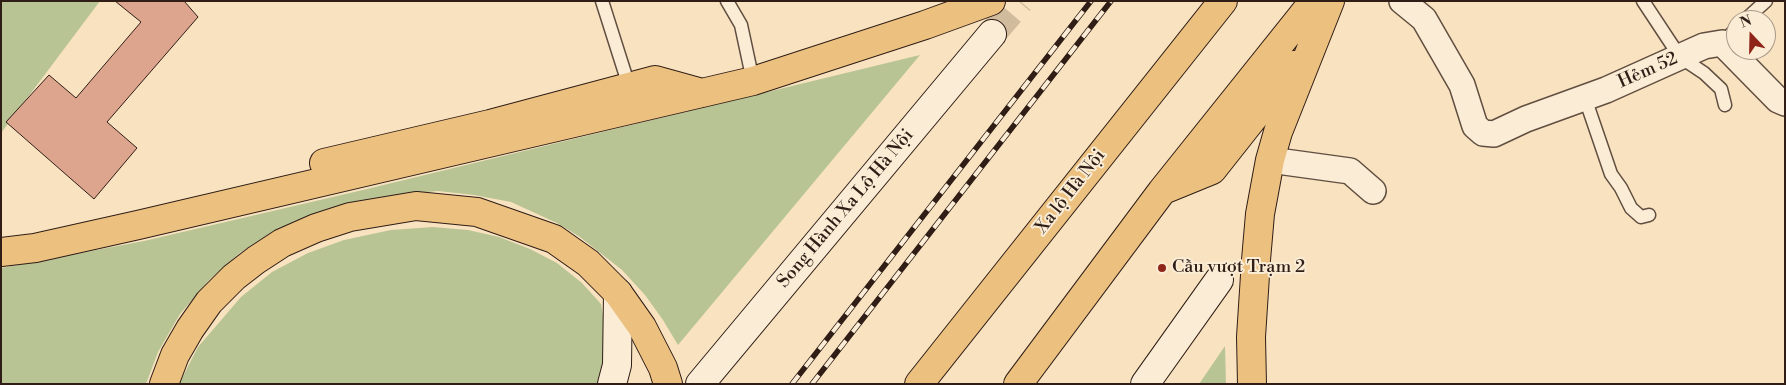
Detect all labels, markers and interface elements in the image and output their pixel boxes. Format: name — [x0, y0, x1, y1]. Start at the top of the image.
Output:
north arrow — [1726, 10, 1776, 60]
text: N — [1738, 12, 1754, 32]
street label: Hẻm 52 — [1615, 48, 1681, 94]
street label: Song Hành Xa Lộ Hà Nội — [773, 125, 919, 293]
street label: Xa lộ Hà Nội — [1031, 146, 1111, 238]
place label: Cầu vượt Trạm 2 — [1172, 257, 1305, 279]
marker: Cầu vượt Trạm 2 — [1156, 262, 1168, 274]

